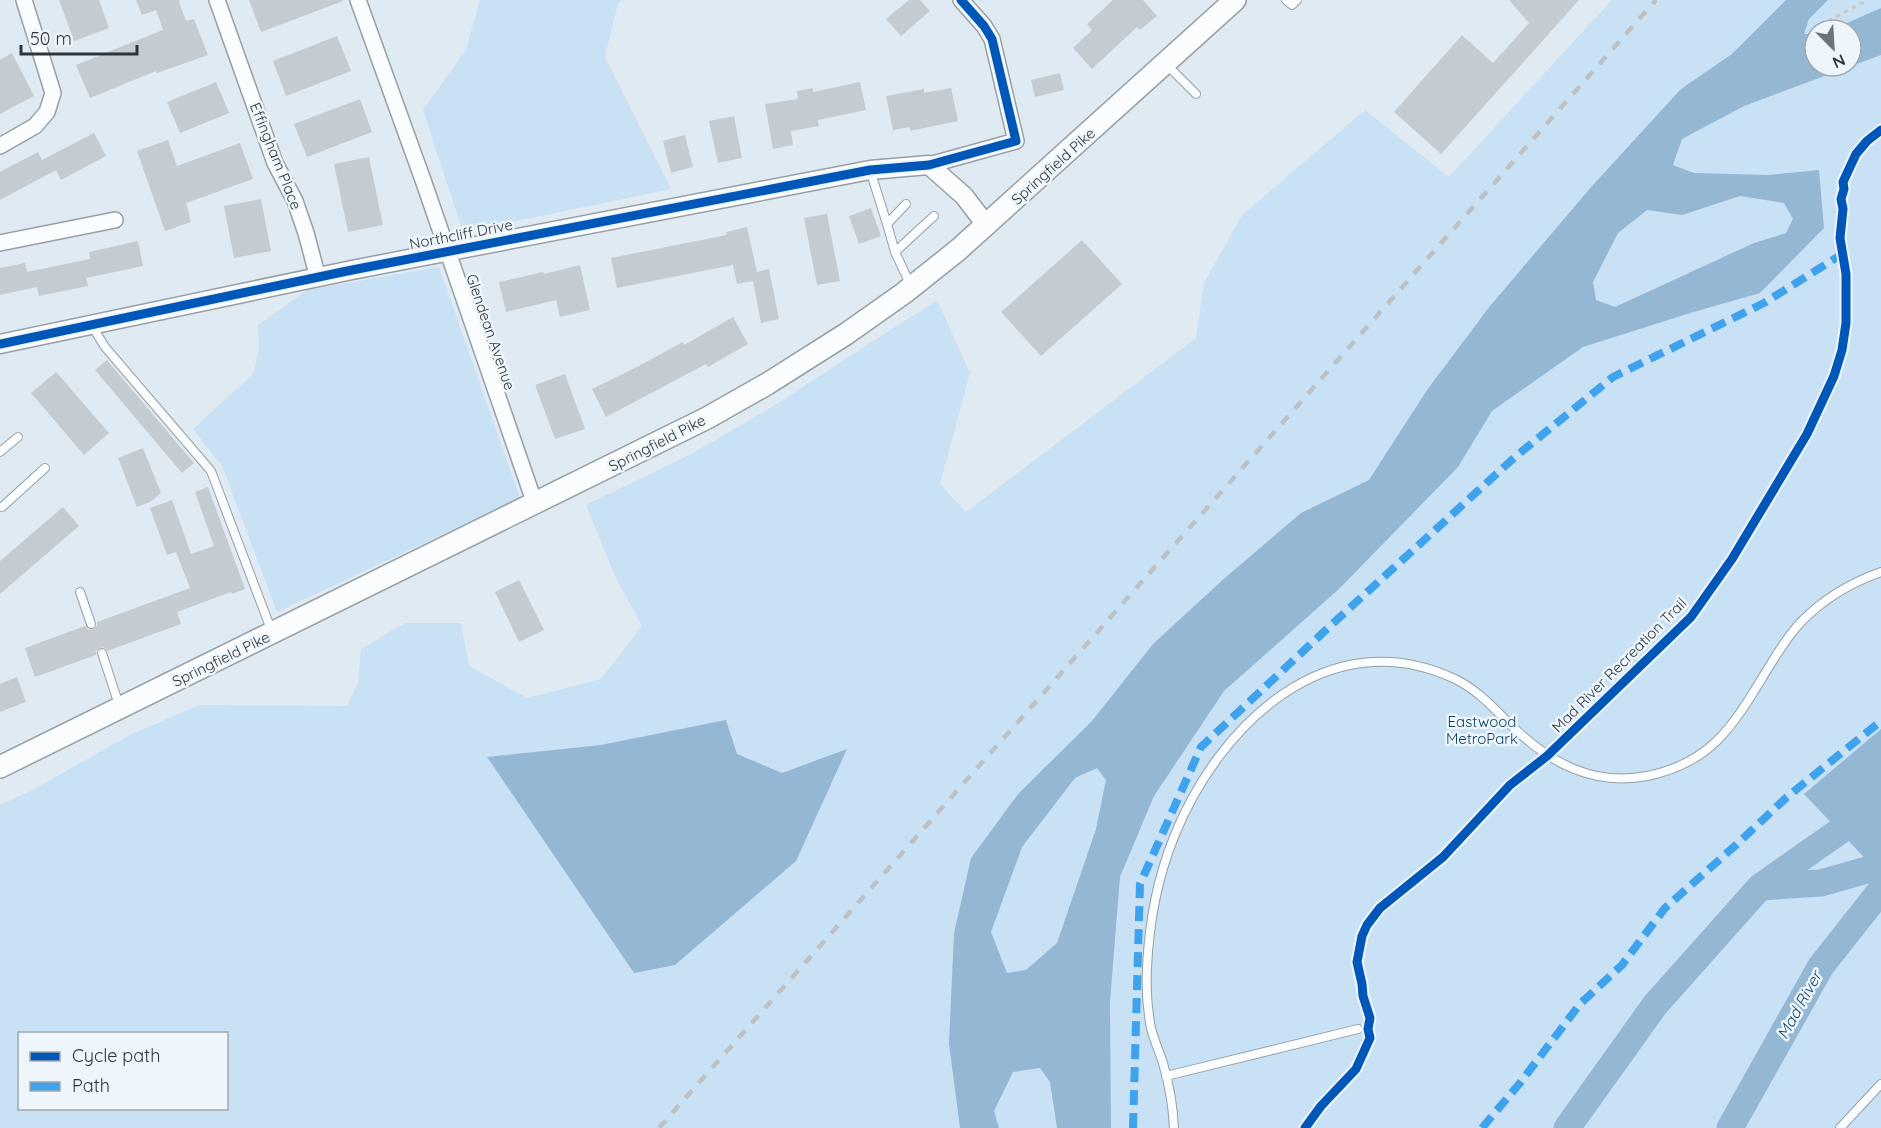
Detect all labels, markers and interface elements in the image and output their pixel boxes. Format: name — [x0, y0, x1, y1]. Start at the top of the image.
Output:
scale bar — [21, 18, 136, 56]
north arrow — [1803, 18, 1863, 78]
text: 50 m — [30, 27, 72, 50]
text: N — [1830, 50, 1849, 73]
street label: Effingham Place — [246, 100, 306, 212]
street label: Springfield Pike — [1007, 123, 1099, 209]
street label: Northcliff Drive — [408, 215, 514, 253]
street label: Glendean Avenue — [462, 271, 520, 393]
street label: Springfield Pike — [605, 410, 709, 476]
street label: Mad River Recreation Trail — [1548, 594, 1690, 736]
street label: Springfield Pike — [169, 627, 273, 691]
park label: Eastwood MetroPark — [1446, 712, 1518, 748]
water label: Mad River — [1772, 966, 1827, 1043]
legend — [18, 1032, 228, 1110]
text: Cycle path — [72, 1044, 160, 1067]
text: Path — [72, 1074, 110, 1097]

